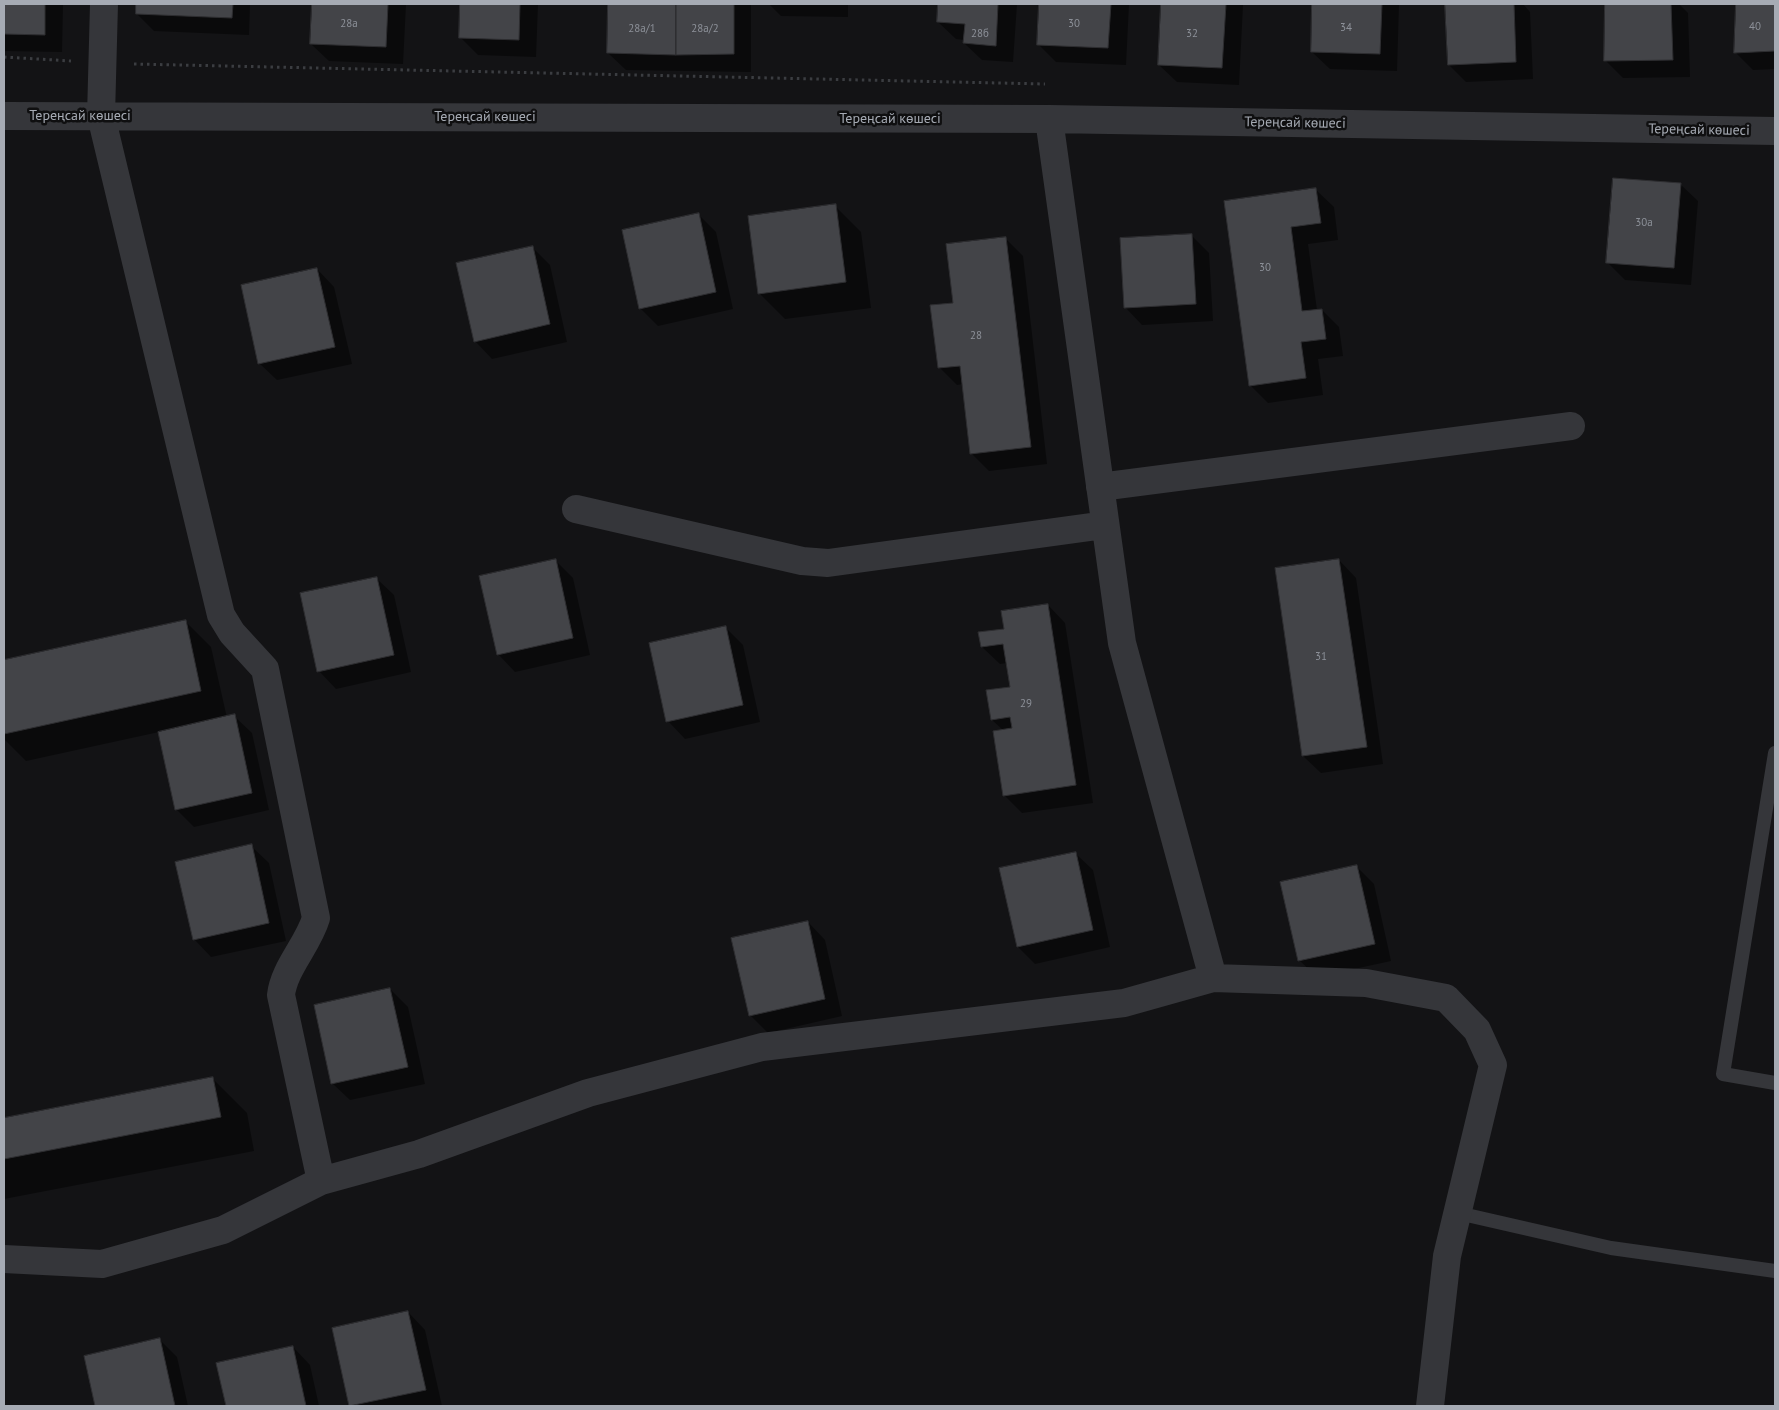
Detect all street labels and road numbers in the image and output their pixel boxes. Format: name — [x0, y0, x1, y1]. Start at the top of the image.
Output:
street label: Тереңсай көшесі — [29, 108, 131, 124]
street label: Тереңсай көшесі — [434, 109, 536, 125]
street label: Тереңсай көшесі — [839, 111, 941, 127]
street label: Тереңсай көшесі — [1244, 114, 1346, 132]
street label: Тереңсай көшесі — [1648, 121, 1750, 139]

